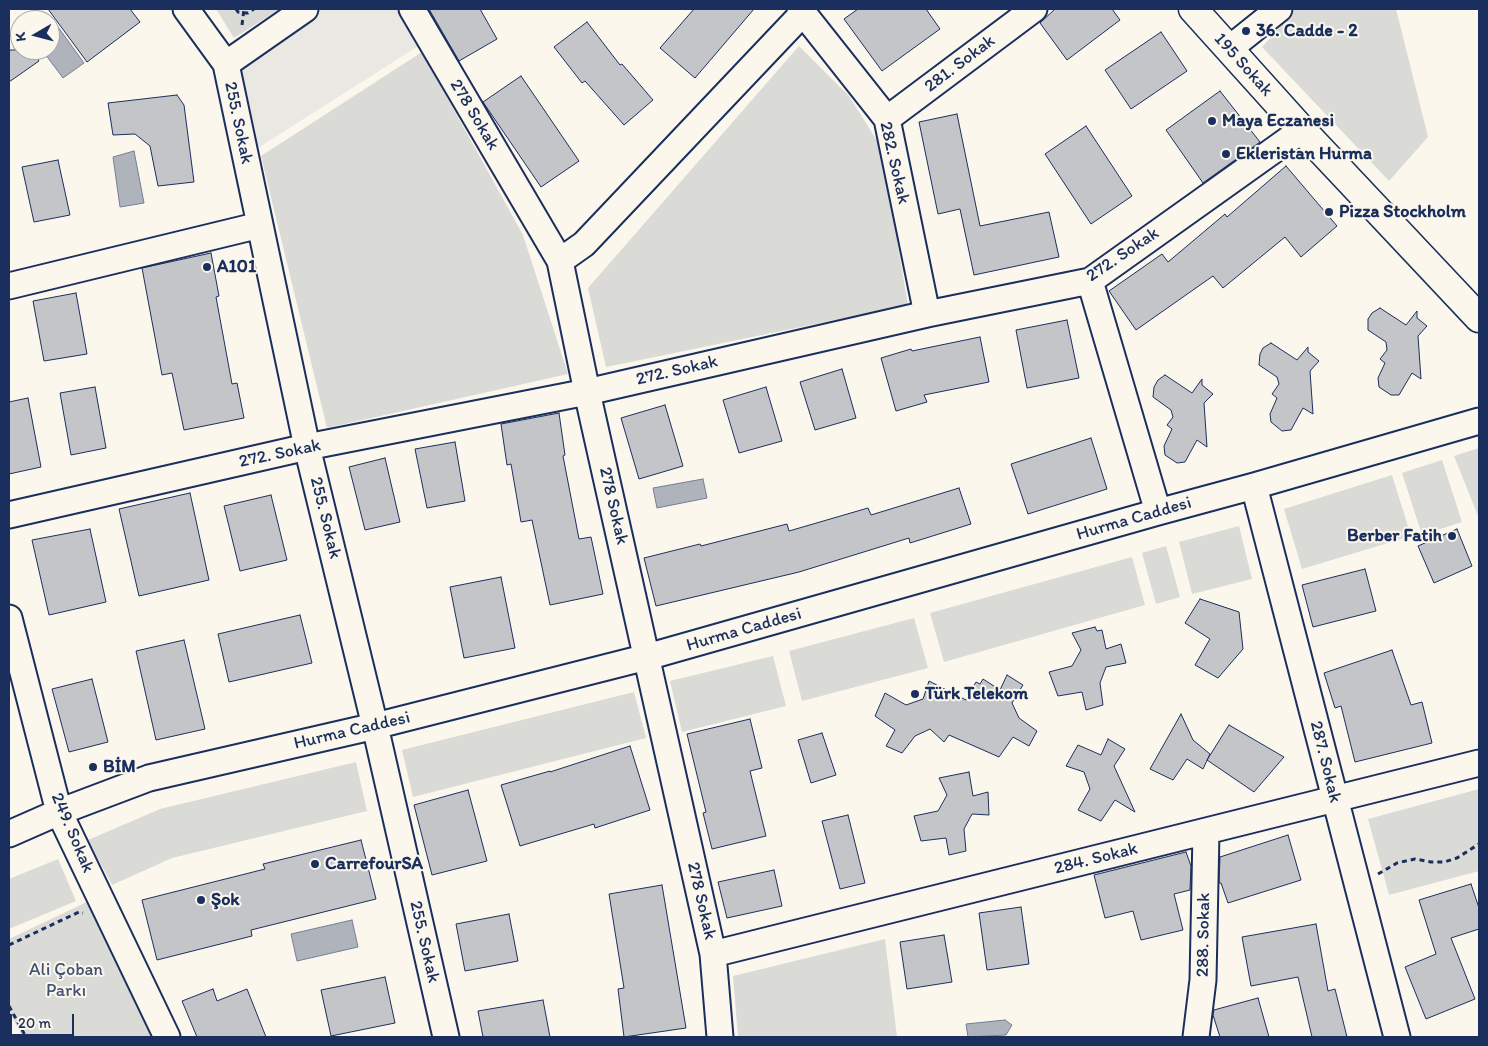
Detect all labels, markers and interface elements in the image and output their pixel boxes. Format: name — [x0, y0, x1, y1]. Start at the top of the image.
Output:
north arrow — [10, 10, 60, 60]
place label: 36. Cadde - 2 — [1256, 20, 1358, 42]
marker: 36. Cadde - 2 — [1240, 25, 1252, 37]
street label: 195 Sokak — [1209, 29, 1277, 101]
street label: 281. Sokak — [920, 30, 1000, 98]
text: K — [12, 31, 30, 43]
street label: 278 Sokak — [444, 76, 504, 154]
street label: 255. Sokak — [219, 80, 257, 166]
place label: Maya Eczanesi — [1222, 110, 1334, 132]
marker: Maya Eczanesi — [1206, 115, 1218, 127]
street label: 282. Sokak — [874, 120, 914, 206]
place label: Ekleristan Hurma — [1236, 143, 1372, 165]
marker: Ekleristan Hurma — [1220, 148, 1232, 160]
place label: Pizza Stockholm — [1339, 201, 1466, 223]
marker: Pizza Stockholm — [1323, 206, 1335, 218]
street label: 272. Sokak — [1083, 223, 1163, 287]
place label: A101 — [217, 256, 256, 278]
marker: A101 — [201, 261, 213, 273]
street label: 272. Sokak — [634, 351, 720, 391]
street label: 272. Sokak — [237, 435, 323, 473]
street label: 278 Sokak — [594, 465, 632, 547]
street label: 255. Sokak — [304, 475, 346, 561]
street label: Hurma Caddesi — [1074, 492, 1194, 546]
place label: Berber Fatih — [1347, 525, 1442, 547]
marker: Berber Fatih — [1446, 530, 1458, 542]
street label: Hurma Caddesi — [684, 603, 804, 657]
place label: Türk Telekom — [925, 683, 1028, 705]
marker: Türk Telekom — [909, 688, 921, 700]
street label: Hurma Caddesi — [292, 707, 412, 755]
street label: 287. Sokak — [1304, 719, 1346, 805]
place label: BİM — [103, 756, 136, 778]
marker: BİM — [87, 761, 99, 773]
street label: 249. Sokak — [45, 790, 99, 876]
street label: 284. Sokak — [1052, 838, 1140, 880]
place label: CarrefourSA — [325, 853, 423, 875]
marker: CarrefourSA — [309, 858, 321, 870]
street label: 278 Sokak — [682, 860, 720, 942]
place label: Şok — [211, 889, 240, 911]
street label: 288. Sokak — [1192, 893, 1216, 977]
marker: Şok — [195, 894, 207, 906]
street label: 255. Sokak — [404, 899, 444, 985]
park label: Ali Çoban Parkı — [29, 959, 103, 1002]
scale bar — [12, 1004, 76, 1036]
text: 20 m — [18, 1014, 51, 1032]

